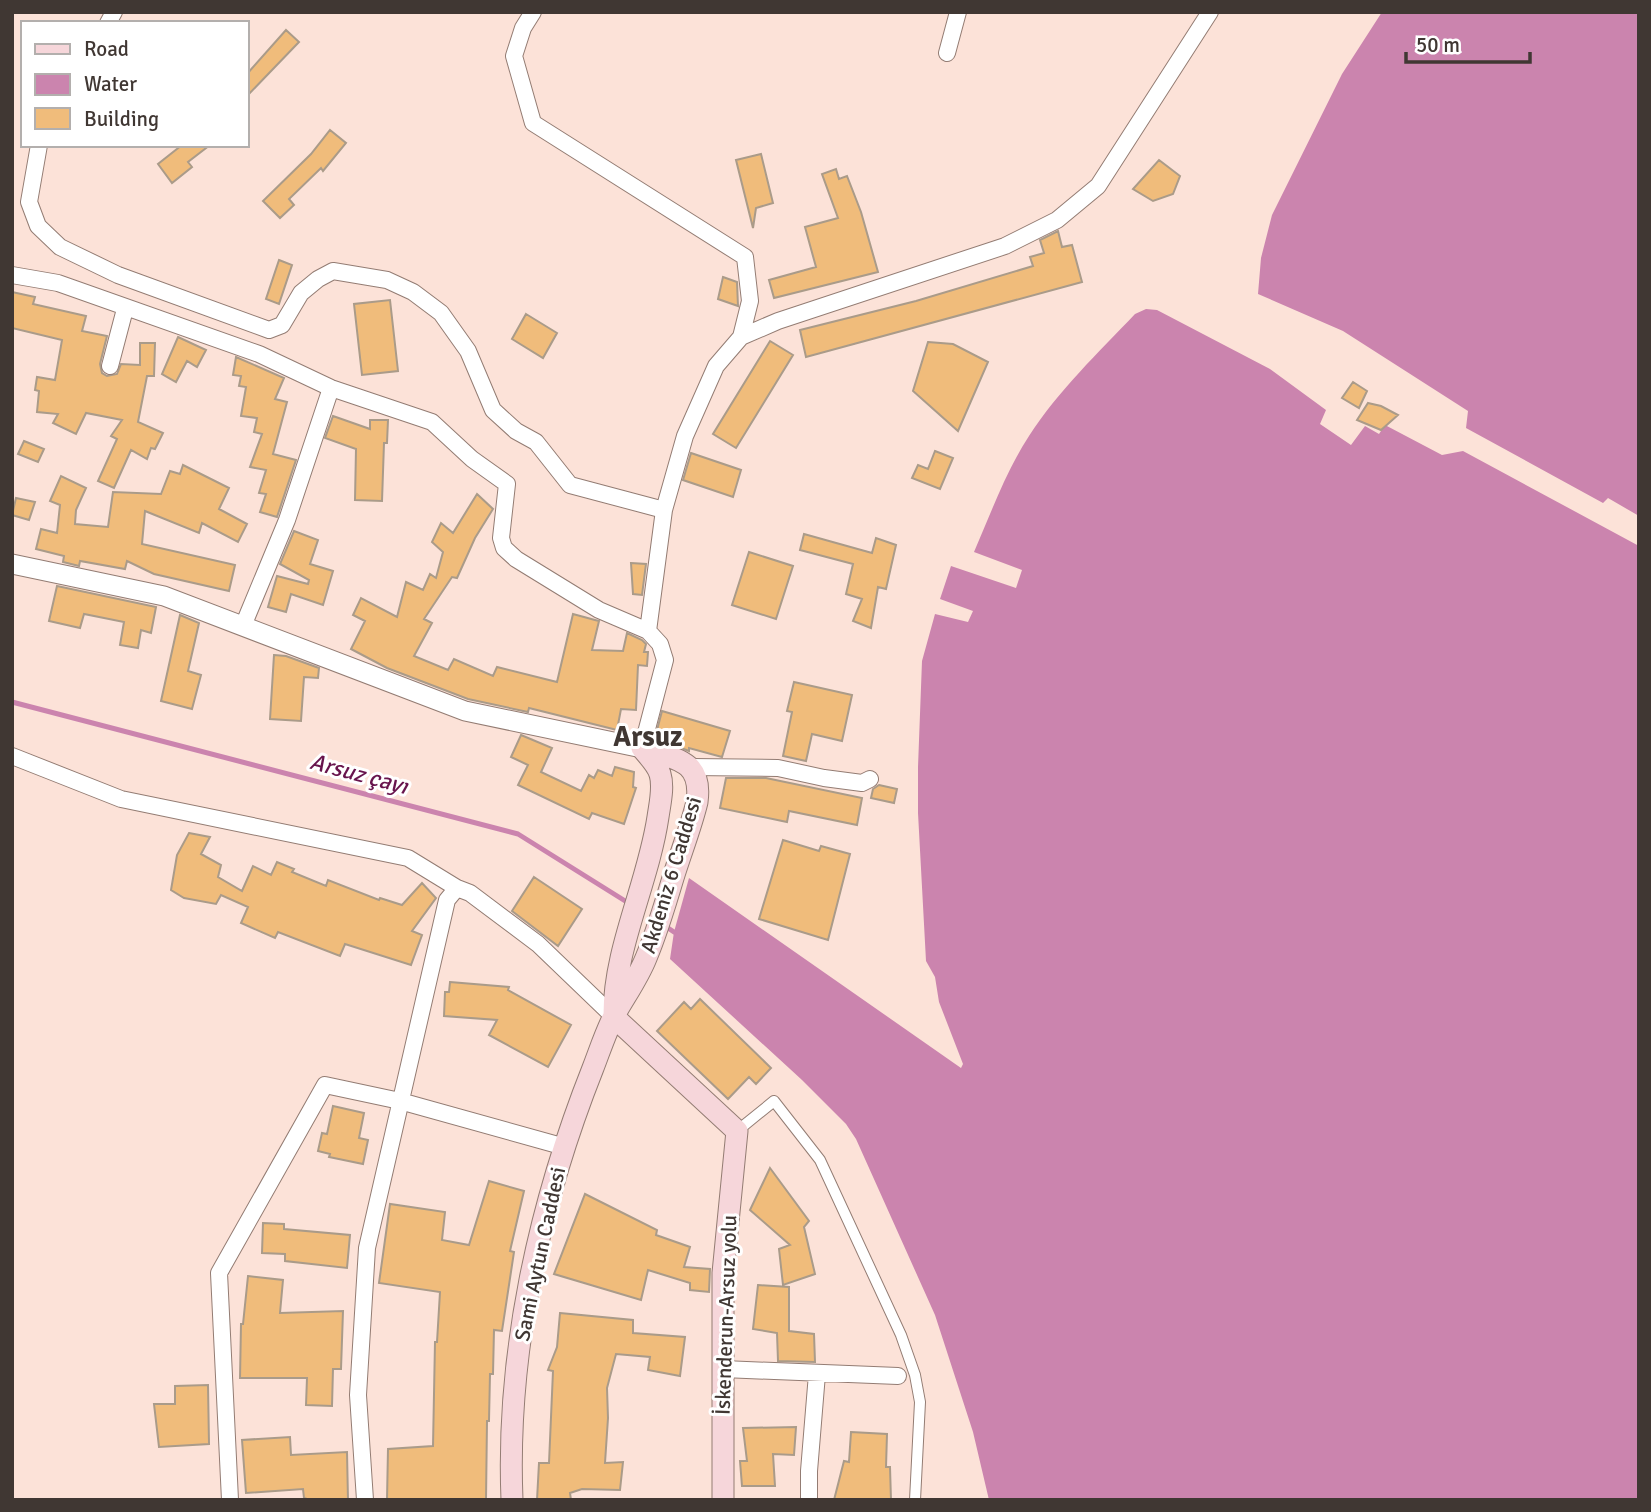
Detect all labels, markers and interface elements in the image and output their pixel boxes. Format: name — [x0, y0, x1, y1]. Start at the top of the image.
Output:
legend — [21, 21, 248, 147]
scale bar — [1406, 21, 1530, 65]
text: 50 m — [1416, 32, 1460, 58]
text: Road — [84, 36, 129, 62]
text: Water — [84, 71, 137, 97]
text: Building — [84, 106, 159, 132]
district label: Arsuz — [613, 720, 683, 754]
water label: Arsuz çayı — [307, 747, 413, 801]
street label: Akdeniz 6 Caddesi — [635, 793, 707, 957]
street label: Sami Aytun Caddesi — [509, 1164, 571, 1344]
street label: İskenderun-Arsuz yolu — [710, 1214, 742, 1416]

